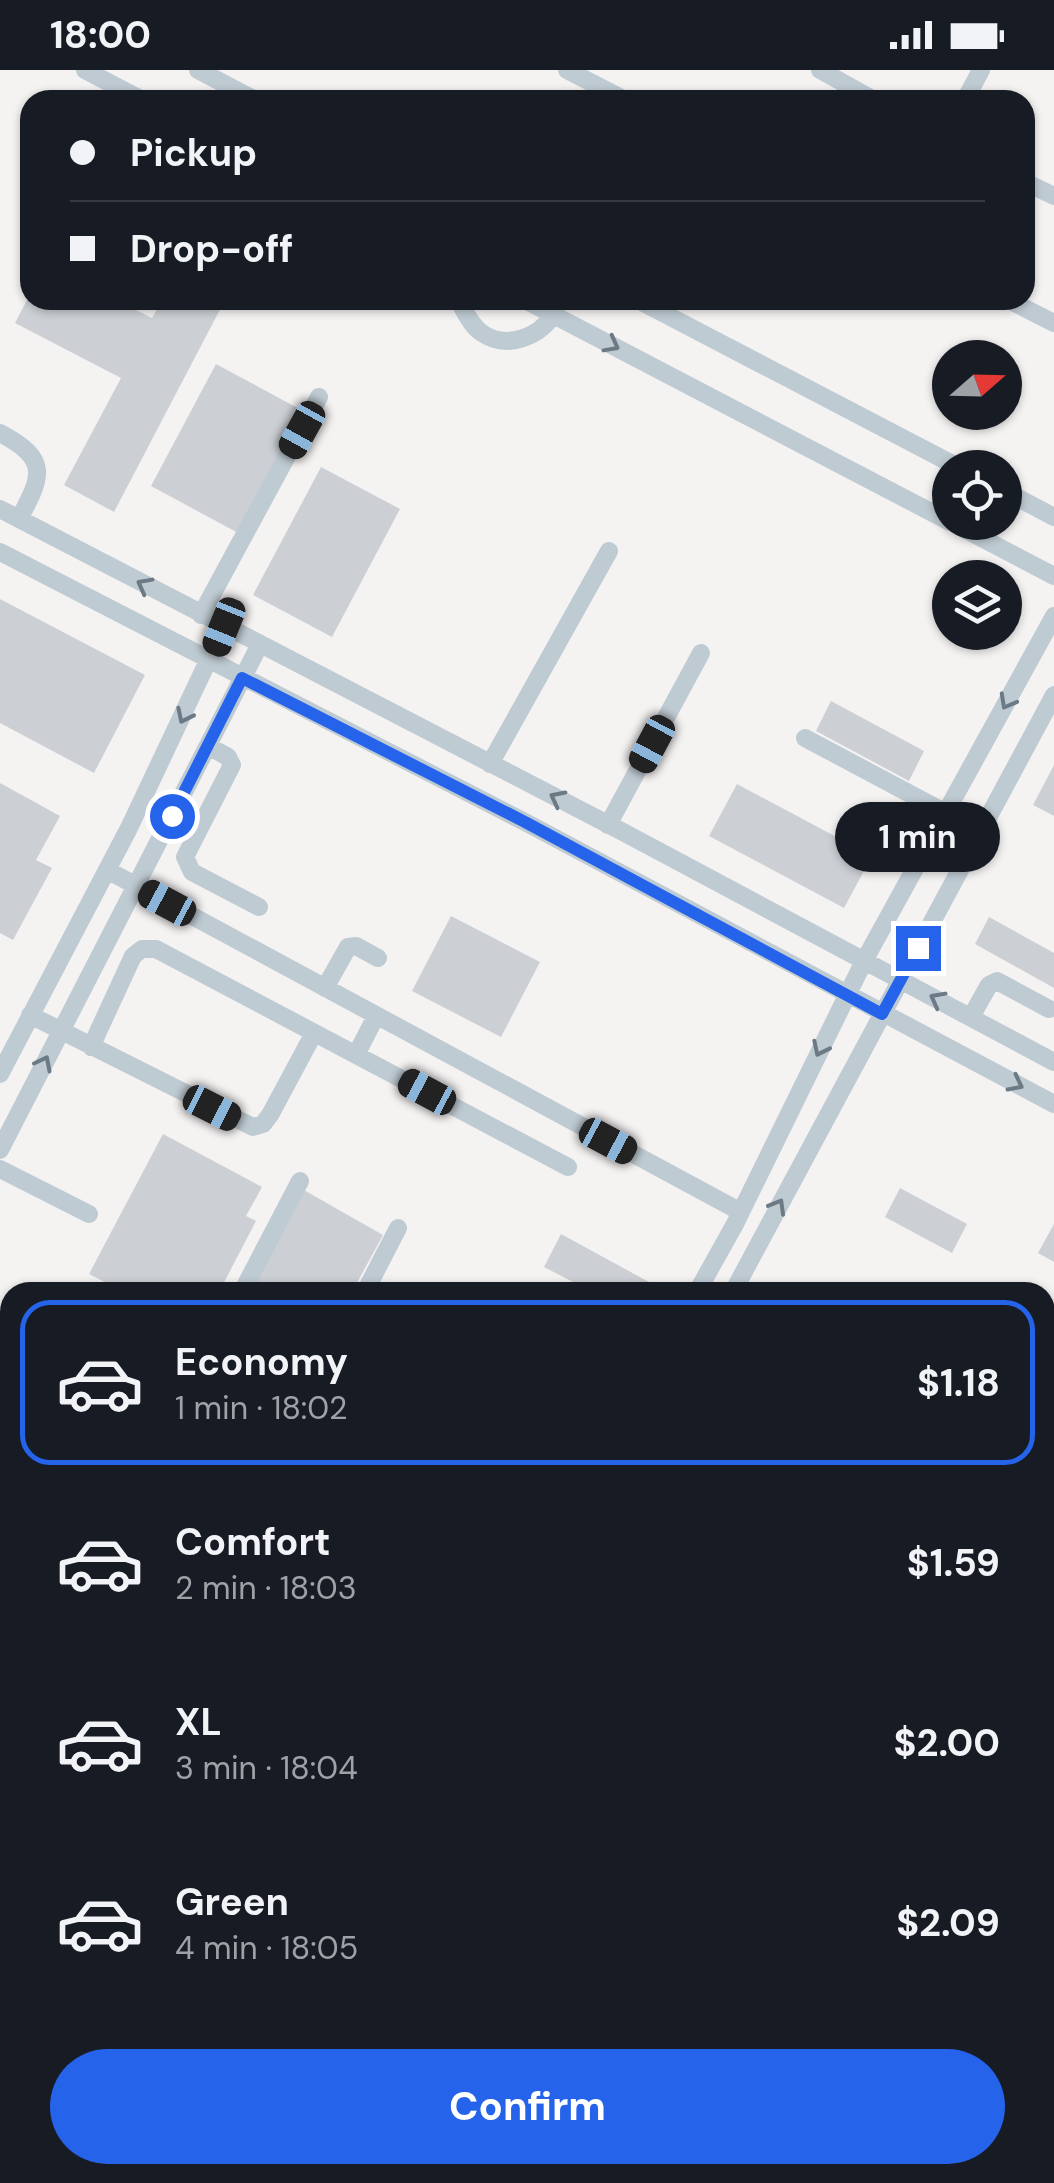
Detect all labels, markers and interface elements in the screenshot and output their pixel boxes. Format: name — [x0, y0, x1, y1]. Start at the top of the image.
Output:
text: 18:00 — [50, 10, 151, 60]
text: Pickup — [130, 128, 257, 178]
text: Drop-off — [130, 224, 293, 274]
one-way arrow — [601, 333, 619, 352]
north arrow — [932, 340, 1022, 430]
map controls — [932, 340, 1022, 650]
car — [274, 396, 330, 464]
button: locate — [932, 450, 1022, 540]
button: layers — [932, 560, 1022, 650]
one-way arrow — [136, 578, 154, 597]
car — [199, 594, 249, 660]
one-way arrow — [999, 691, 1019, 709]
one-way arrow — [176, 706, 196, 724]
car — [625, 710, 679, 778]
one-way arrow — [549, 790, 567, 810]
route start — [150, 794, 195, 839]
callout: 1 min — [836, 803, 1000, 873]
text: 1 min — [879, 816, 956, 858]
car — [133, 876, 201, 930]
route end — [896, 926, 941, 971]
one-way arrow — [930, 992, 948, 1011]
one-way arrow — [812, 1039, 832, 1057]
one-way arrow — [32, 1056, 51, 1074]
car — [393, 1065, 461, 1119]
one-way arrow — [1006, 1072, 1024, 1091]
car — [178, 1081, 246, 1135]
car — [574, 1114, 642, 1168]
one-way arrow — [766, 1199, 785, 1217]
text: Economy — [175, 1337, 348, 1387]
icon: car — [55, 1338, 145, 1428]
text: $1.18 — [917, 1358, 1000, 1408]
text: 1 min · 18:02 — [175, 1387, 347, 1429]
text: Comfort — [175, 1517, 331, 1567]
icon: car — [55, 1518, 145, 1608]
text: $1.59 — [907, 1538, 1000, 1588]
text: 2 min · 18:03 — [175, 1567, 357, 1609]
text: XL — [175, 1697, 222, 1747]
icon: car — [55, 1698, 145, 1788]
text: $2.00 — [894, 1718, 1000, 1768]
text: 3 min · 18:04 — [175, 1747, 358, 1789]
text: Green — [175, 1877, 289, 1927]
icon: car — [55, 1878, 145, 1968]
text: $2.09 — [896, 1898, 1000, 1948]
text: 4 min · 18:05 — [175, 1927, 358, 1969]
button: Confirm — [50, 2049, 1005, 2164]

